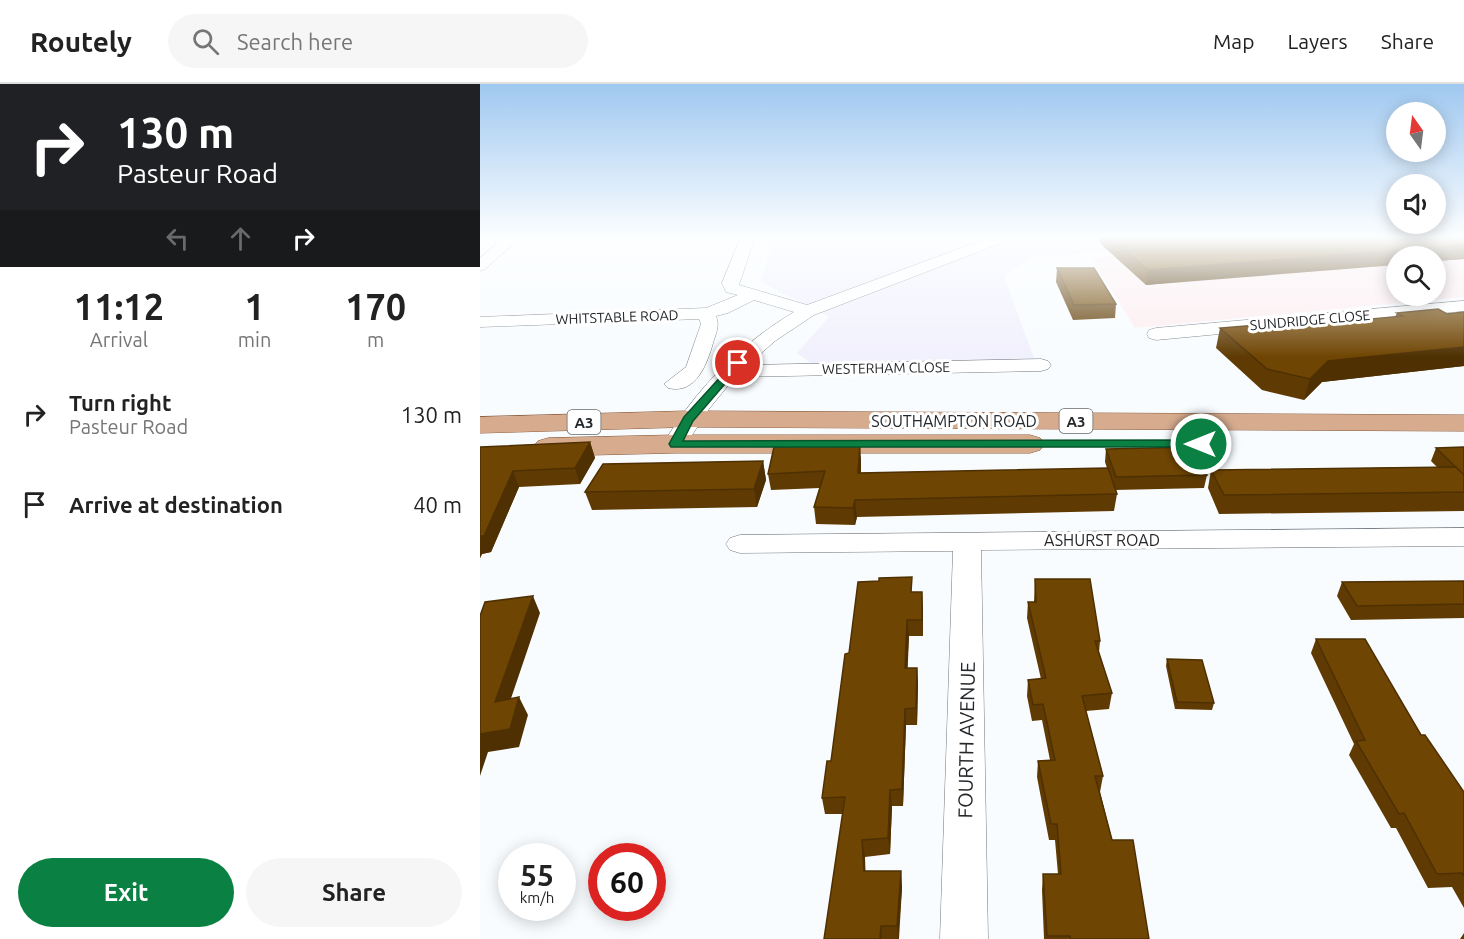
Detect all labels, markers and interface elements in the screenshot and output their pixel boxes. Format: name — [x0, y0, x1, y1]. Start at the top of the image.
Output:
search box — [168, 14, 588, 68]
icon: search — [189, 25, 222, 58]
text: Routely — [30, 26, 132, 57]
text: Search here — [237, 29, 353, 54]
text: Map — [1213, 29, 1254, 53]
text: Layers — [1287, 29, 1348, 53]
text: Share — [1381, 29, 1434, 53]
north arrow — [1386, 102, 1446, 162]
map controls — [1386, 102, 1446, 306]
icon: right — [18, 108, 96, 186]
text: 130 m — [117, 109, 234, 156]
text: Pasteur Road — [117, 158, 278, 188]
button: sound — [1386, 174, 1446, 234]
icon: left — [161, 222, 194, 255]
icon: ahead — [224, 222, 257, 255]
icon: right — [287, 222, 320, 255]
button: search — [1386, 246, 1446, 306]
text: 11:12 — [74, 286, 164, 327]
text: 1 — [244, 286, 265, 327]
text: 170 — [345, 286, 406, 327]
street label: WHITSTABLE ROAD — [555, 307, 679, 327]
street label: SUNDRIDGE CLOSE — [1249, 307, 1371, 333]
text: Arrival — [90, 328, 148, 351]
text: min — [238, 328, 271, 351]
text: m — [367, 328, 384, 351]
pin — [712, 337, 763, 388]
icon: arrive — [721, 346, 754, 379]
street label: WESTERHAM CLOSE — [822, 359, 950, 377]
text: Turn right — [69, 390, 171, 415]
icon: right — [18, 398, 51, 431]
text: 130 m — [401, 402, 462, 427]
road number: A3 — [1060, 409, 1092, 433]
road number: A3 — [568, 410, 600, 434]
street label: SOUTHAMPTON ROAD — [871, 412, 1037, 430]
position arrow — [1169, 412, 1233, 476]
text: Pasteur Road — [69, 415, 188, 438]
icon: arrive — [18, 488, 51, 521]
text: Arrive at destination — [69, 492, 283, 517]
text: 40 m — [413, 492, 462, 517]
street label: ASHURST ROAD — [1044, 531, 1160, 549]
street label: FOURTH AVENUE — [953, 661, 979, 819]
speed limit sign: 60 — [588, 843, 666, 921]
button: Exit — [18, 858, 234, 927]
button: Share — [246, 858, 462, 927]
text: 55 — [520, 858, 554, 892]
text: km/h — [520, 889, 554, 906]

